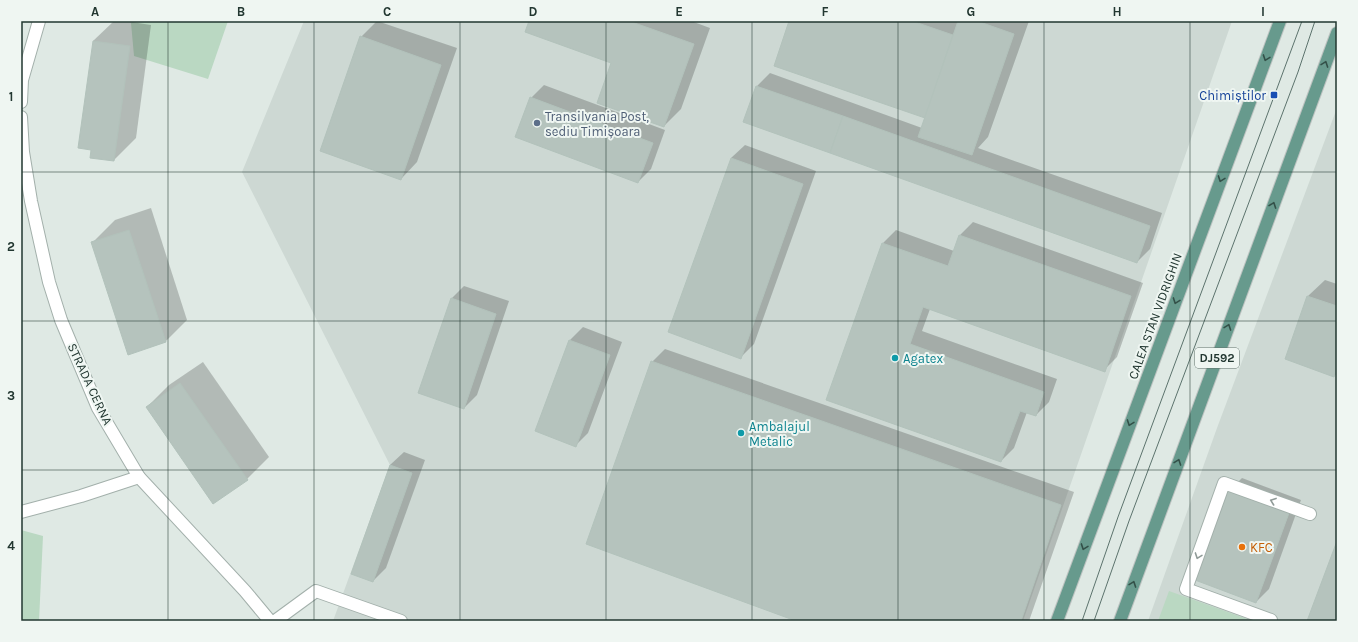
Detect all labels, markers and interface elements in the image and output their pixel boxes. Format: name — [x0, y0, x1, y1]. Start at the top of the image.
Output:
text: A — [91, 4, 99, 19]
text: B — [237, 4, 245, 19]
text: C — [383, 4, 391, 19]
text: D — [529, 4, 538, 19]
text: E — [675, 4, 683, 19]
text: F — [821, 4, 829, 19]
text: G — [967, 4, 975, 19]
text: H — [1112, 4, 1122, 19]
text: I — [1261, 4, 1265, 19]
one-way arrow — [1263, 54, 1271, 61]
one-way arrow — [1321, 61, 1329, 68]
place label: Chimiștilor — [1199, 88, 1266, 103]
text: 1 — [9, 89, 13, 104]
marker: Chimiștilor — [1269, 90, 1279, 100]
place label: Transilvania Post, sediu Timișoara — [545, 109, 649, 139]
marker: Transilvania Post, sediu Timișoara — [532, 118, 542, 128]
one-way arrow — [1217, 176, 1226, 183]
one-way arrow — [1269, 202, 1277, 209]
text: 2 — [7, 239, 15, 254]
street label: CALEA STAN VIDRIGHIN — [1125, 251, 1185, 381]
one-way arrow — [1172, 298, 1180, 305]
one-way arrow — [1224, 324, 1232, 331]
street label: STRADA CERNA — [64, 341, 116, 428]
road number: DJ592 — [1195, 348, 1239, 368]
place label: Agatex — [903, 351, 944, 366]
marker: Agatex — [890, 353, 900, 363]
text: 3 — [7, 388, 15, 403]
place label: Ambalajul Metalic — [749, 419, 810, 449]
one-way arrow — [1127, 420, 1135, 427]
marker: Ambalajul Metalic — [736, 428, 746, 438]
one-way arrow — [1174, 459, 1182, 466]
one-way arrow — [1270, 497, 1277, 505]
text: 4 — [7, 538, 15, 553]
place label: KFC — [1250, 540, 1273, 555]
marker: KFC — [1237, 542, 1247, 552]
one-way arrow — [1081, 543, 1089, 550]
one-way arrow — [1194, 552, 1202, 559]
one-way arrow — [1129, 581, 1137, 588]

